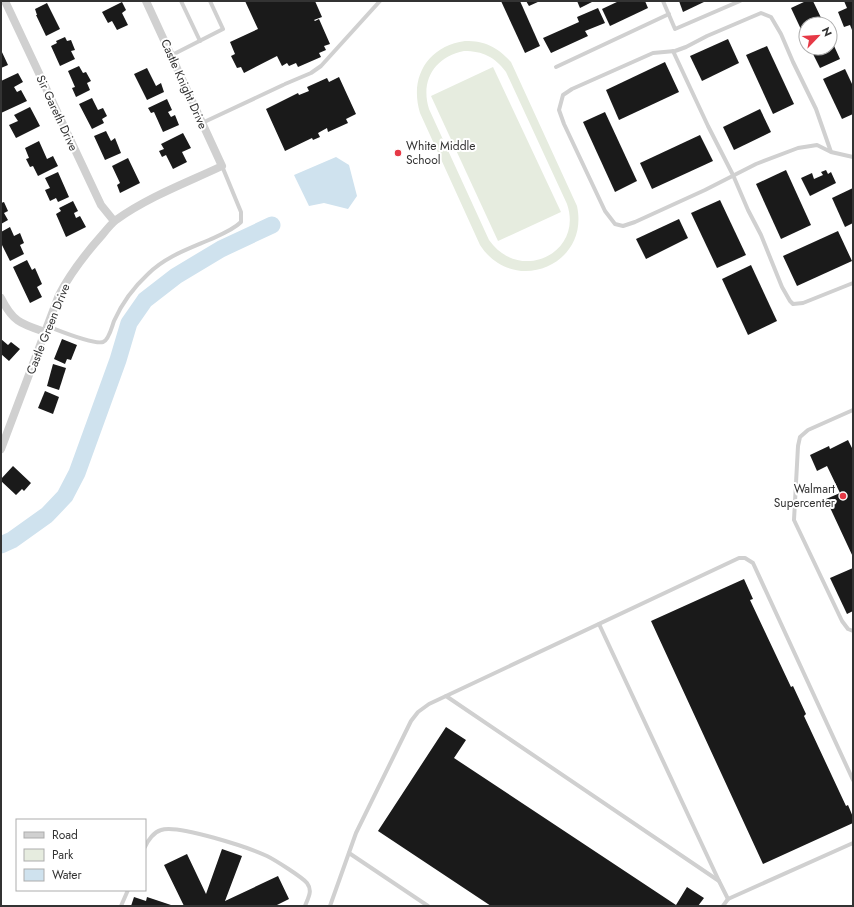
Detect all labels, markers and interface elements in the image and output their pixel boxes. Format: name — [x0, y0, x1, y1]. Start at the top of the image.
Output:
north arrow — [798, 16, 838, 56]
text: N — [818, 24, 836, 39]
street label: Castle Knight Drive — [156, 36, 212, 132]
street label: Sir Gareth Drive — [32, 72, 82, 154]
place label: White Middle School — [406, 137, 475, 169]
marker: White Middle School — [393, 148, 403, 158]
street label: Castle Green Drive — [22, 281, 74, 377]
place label: Walmart Supercenter — [774, 480, 836, 512]
marker: Walmart Supercenter — [838, 491, 848, 501]
legend — [16, 819, 146, 891]
text: Road — [52, 826, 78, 844]
text: Park — [52, 846, 74, 864]
text: Water — [52, 866, 83, 884]

